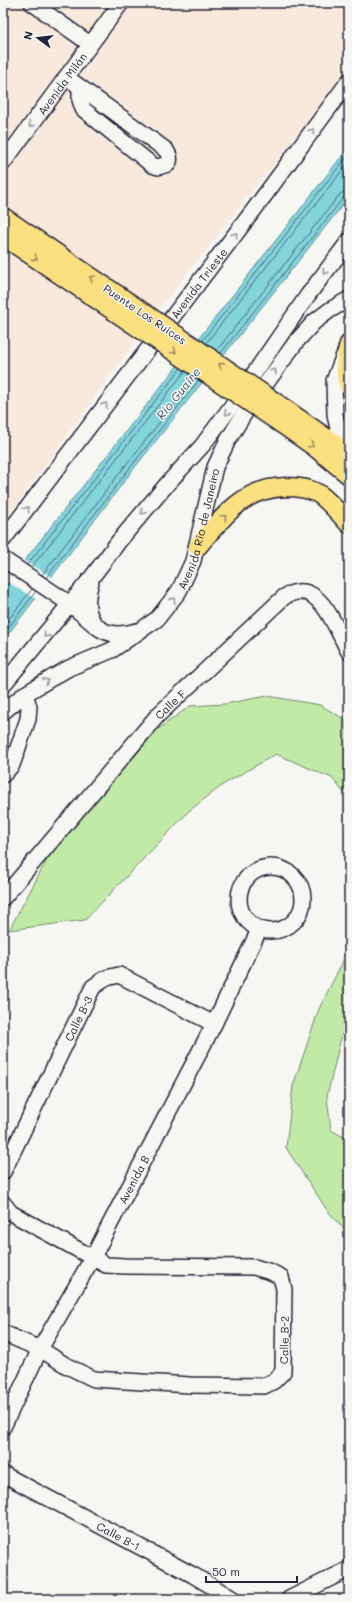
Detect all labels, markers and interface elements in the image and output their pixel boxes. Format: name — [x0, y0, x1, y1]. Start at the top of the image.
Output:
north arrow — [18, 18, 58, 58]
text: N — [20, 29, 36, 41]
street label: Avenida Milán — [34, 49, 90, 118]
one-way arrow — [29, 120, 36, 127]
one-way arrow — [307, 128, 314, 135]
one-way arrow — [230, 232, 237, 239]
street label: Avenida Trieste — [167, 244, 230, 321]
one-way arrow — [31, 253, 38, 260]
one-way arrow — [323, 267, 330, 274]
one-way arrow — [89, 275, 96, 283]
street label: Puente Los Ruices — [101, 281, 189, 347]
one-way arrow — [170, 346, 177, 354]
one-way arrow — [218, 362, 225, 370]
water label: Río Guaire — [152, 364, 204, 422]
one-way arrow — [269, 369, 276, 376]
one-way arrow — [100, 403, 107, 410]
one-way arrow — [225, 408, 232, 415]
one-way arrow — [307, 440, 314, 448]
street label: Avenida Río de Janeiro — [173, 466, 222, 591]
one-way arrow — [22, 506, 29, 513]
one-way arrow — [141, 507, 148, 515]
one-way arrow — [219, 514, 227, 522]
one-way arrow — [168, 597, 175, 604]
one-way arrow — [43, 630, 50, 637]
one-way arrow — [42, 679, 49, 686]
street label: Calle F — [151, 686, 188, 722]
street label: Calle B-3 — [60, 993, 95, 1043]
street label: Avenida B — [114, 1152, 152, 1206]
street label: Calle B-2 — [276, 1316, 292, 1364]
street label: Calle B-1 — [94, 1518, 143, 1553]
scale bar — [206, 1558, 297, 1584]
text: 50 m — [212, 1563, 240, 1579]

